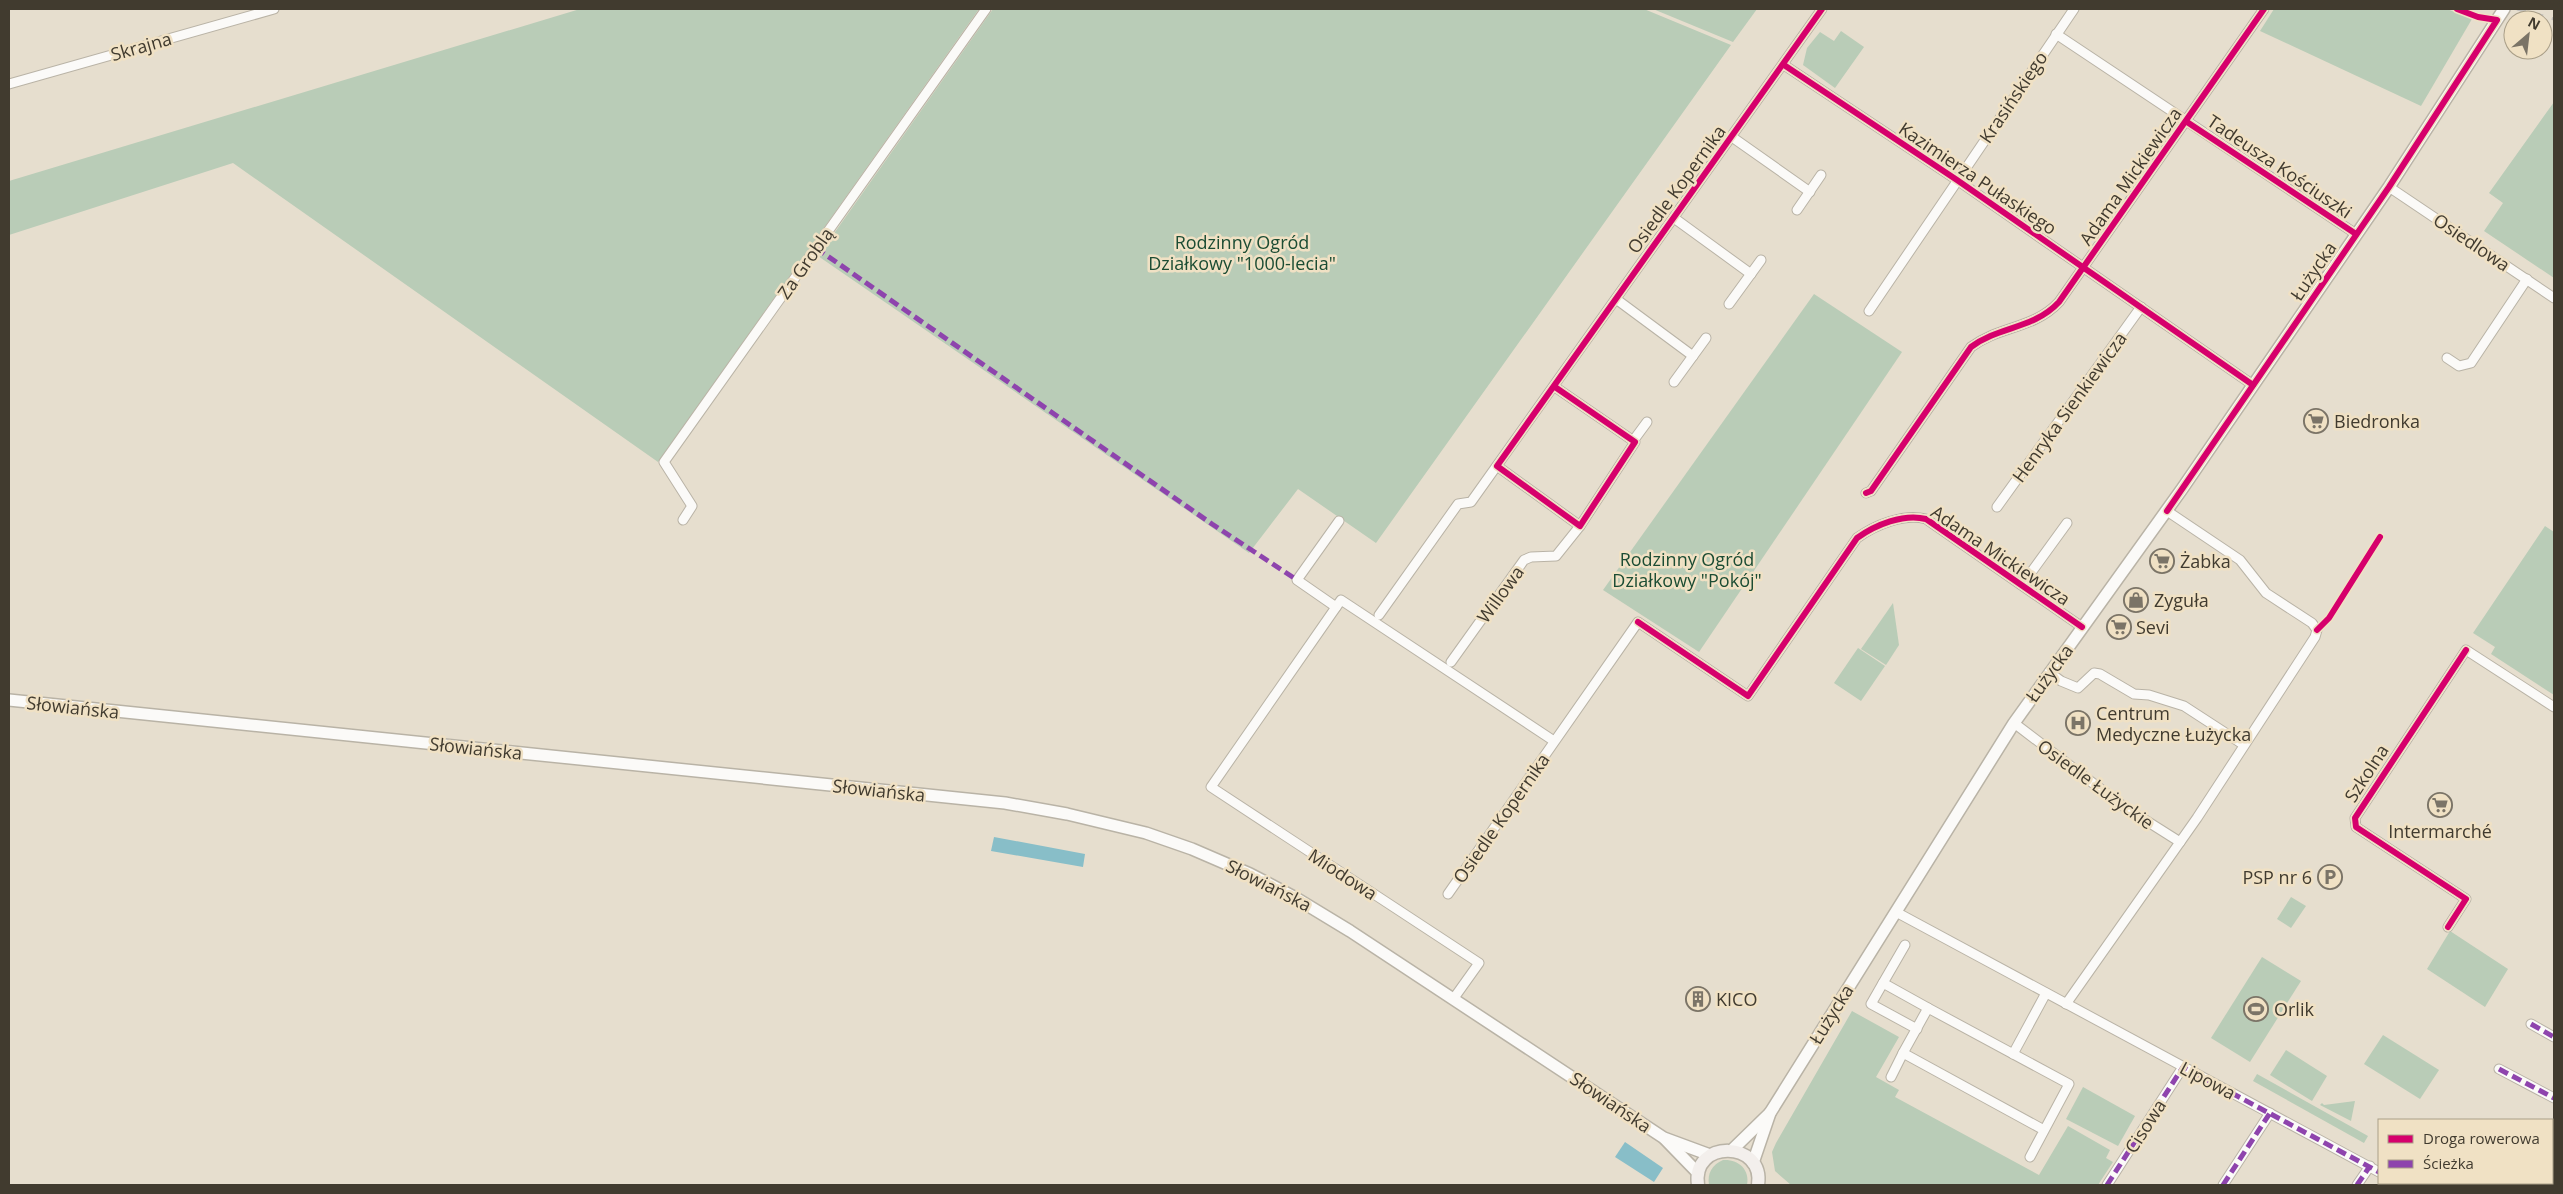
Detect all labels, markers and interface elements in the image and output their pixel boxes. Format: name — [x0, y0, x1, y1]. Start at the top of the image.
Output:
north arrow — [2503, 10, 2553, 60]
text: N — [2525, 12, 2544, 34]
street label: Skrajna — [108, 26, 174, 66]
street label: Krasińskiego — [1973, 46, 2053, 148]
street label: Adama Mickiewicza — [2073, 102, 2187, 250]
street label: Tadeusza Kościuszki — [2203, 109, 2357, 223]
street label: Kazimierza Pułaskiego — [1894, 116, 2062, 240]
street label: Osiedle Kopernika — [1621, 120, 1731, 258]
street label: Osiedlowa — [2429, 208, 2515, 276]
street label: Za Groblą — [772, 223, 838, 303]
park label: Rodzinny Ogród Działkowy "1000-lecia" — [1148, 230, 1336, 275]
street label: Łużycka — [2285, 237, 2341, 305]
street label: Henryka Sienkiewicza — [2006, 327, 2132, 487]
supermarket icon: Biedronka — [2303, 408, 2329, 434]
place label: Biedronka — [2334, 409, 2420, 433]
street label: Adama Mickiewicza — [1927, 500, 2075, 610]
park label: Rodzinny Ogród Działkowy "Pokój" — [1612, 547, 1762, 592]
supermarket icon: Żabka — [2149, 548, 2175, 574]
place label: Żabka — [2180, 549, 2231, 573]
street label: Willowa — [1471, 561, 1529, 627]
shop icon: Zyguła — [2123, 587, 2149, 613]
place label: Zyguła — [2154, 588, 2209, 612]
supermarket icon: Sevi — [2106, 614, 2132, 640]
place label: Sevi — [2136, 615, 2170, 639]
street label: Łużycka — [2020, 639, 2078, 707]
street label: Słowiańska — [26, 690, 120, 724]
place label: Centrum Medyczne Łużycka — [2096, 701, 2251, 746]
hospital icon: Centrum Medyczne Łużycka — [2065, 710, 2091, 736]
street label: Słowiańska — [429, 731, 523, 765]
street label: Osiedle Łużyckie — [2033, 734, 2159, 834]
street label: Szkolna — [2338, 740, 2394, 806]
street label: Osiedle Kopernika — [1447, 748, 1555, 888]
street label: Słowiańska — [832, 773, 926, 807]
supermarket icon: Intermarché — [2427, 792, 2453, 818]
place label: Intermarché — [2388, 819, 2492, 843]
street label: Miodowa — [1304, 843, 1382, 905]
street label: Słowiańska — [1222, 853, 1316, 917]
parking icon: PSP nr 6 — [2317, 864, 2343, 890]
place label: PSP nr 6 — [2242, 865, 2312, 889]
street label: Łużycka — [1803, 980, 1859, 1048]
building icon: KICO — [1685, 986, 1711, 1012]
place label: KICO — [1716, 987, 1757, 1011]
sports icon: Orlik — [2243, 996, 2269, 1022]
place label: Orlik — [2274, 997, 2314, 1021]
street label: Lipowa — [2176, 1055, 2240, 1105]
street label: Słowiańska — [1566, 1066, 1656, 1138]
street label: Cisowa — [2119, 1095, 2171, 1157]
legend — [2378, 1119, 2553, 1184]
text: Droga rowerowa — [2423, 1128, 2540, 1148]
text: Ścieżka — [2423, 1153, 2474, 1173]

